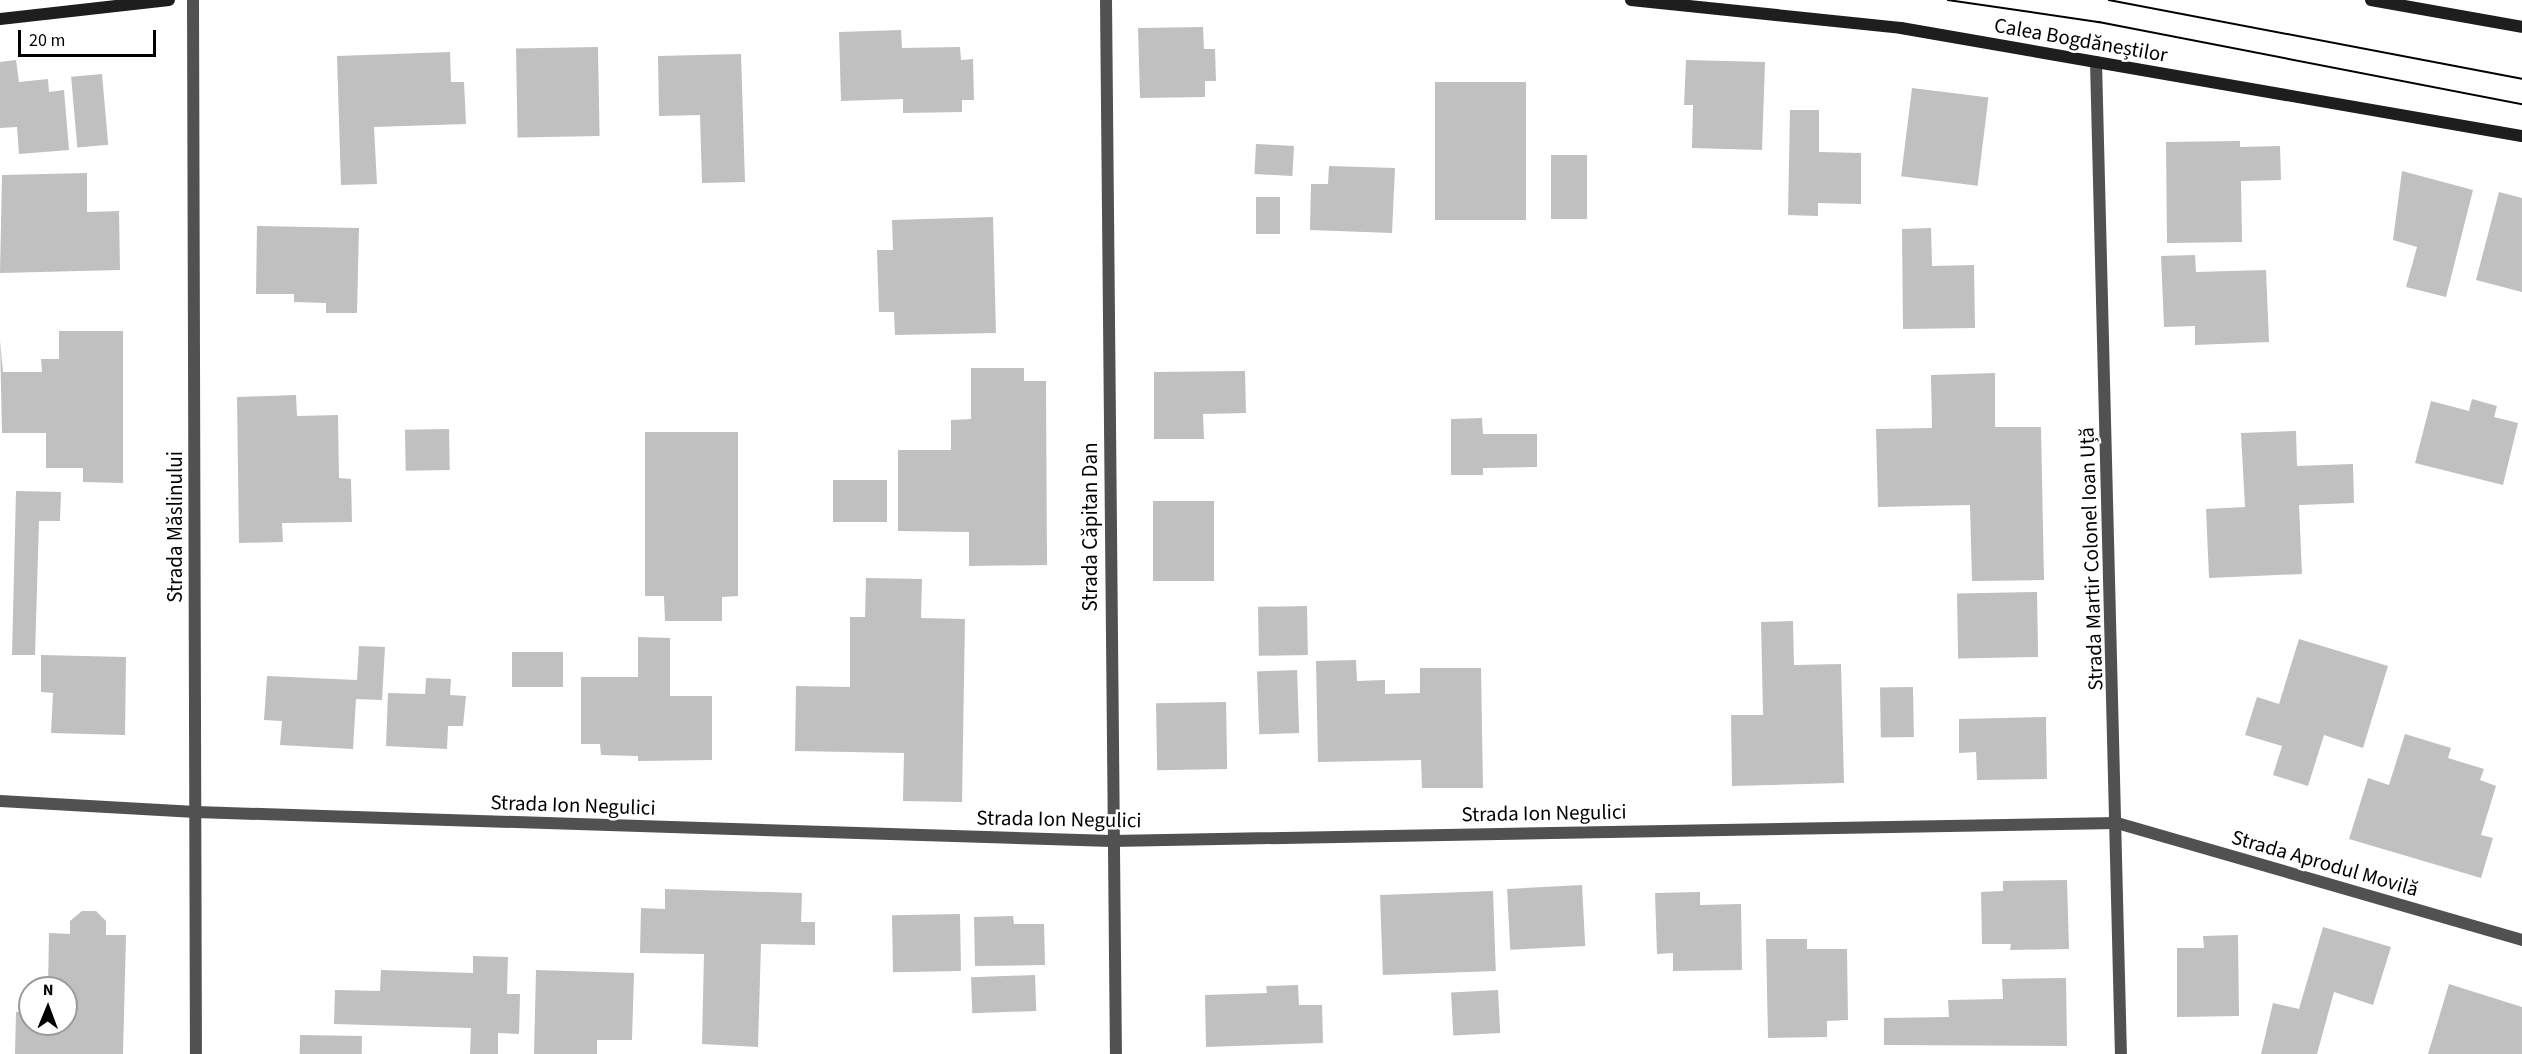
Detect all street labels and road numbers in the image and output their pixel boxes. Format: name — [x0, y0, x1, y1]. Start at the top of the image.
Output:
street label: Calea Bogdăneștilor — [1992, 12, 2170, 68]
street label: Strada Martir Colonel Ioan Uță — [2074, 427, 2108, 691]
street label: Strada Căpitan Dan — [1077, 443, 1103, 611]
street label: Strada Măslinului — [162, 451, 188, 603]
street label: Strada Ion Negulici — [490, 790, 656, 820]
street label: Strada Ion Negulici — [1461, 799, 1627, 827]
street label: Strada Ion Negulici — [976, 805, 1142, 833]
street label: Strada Aprodul Movilă — [2229, 824, 2421, 902]

